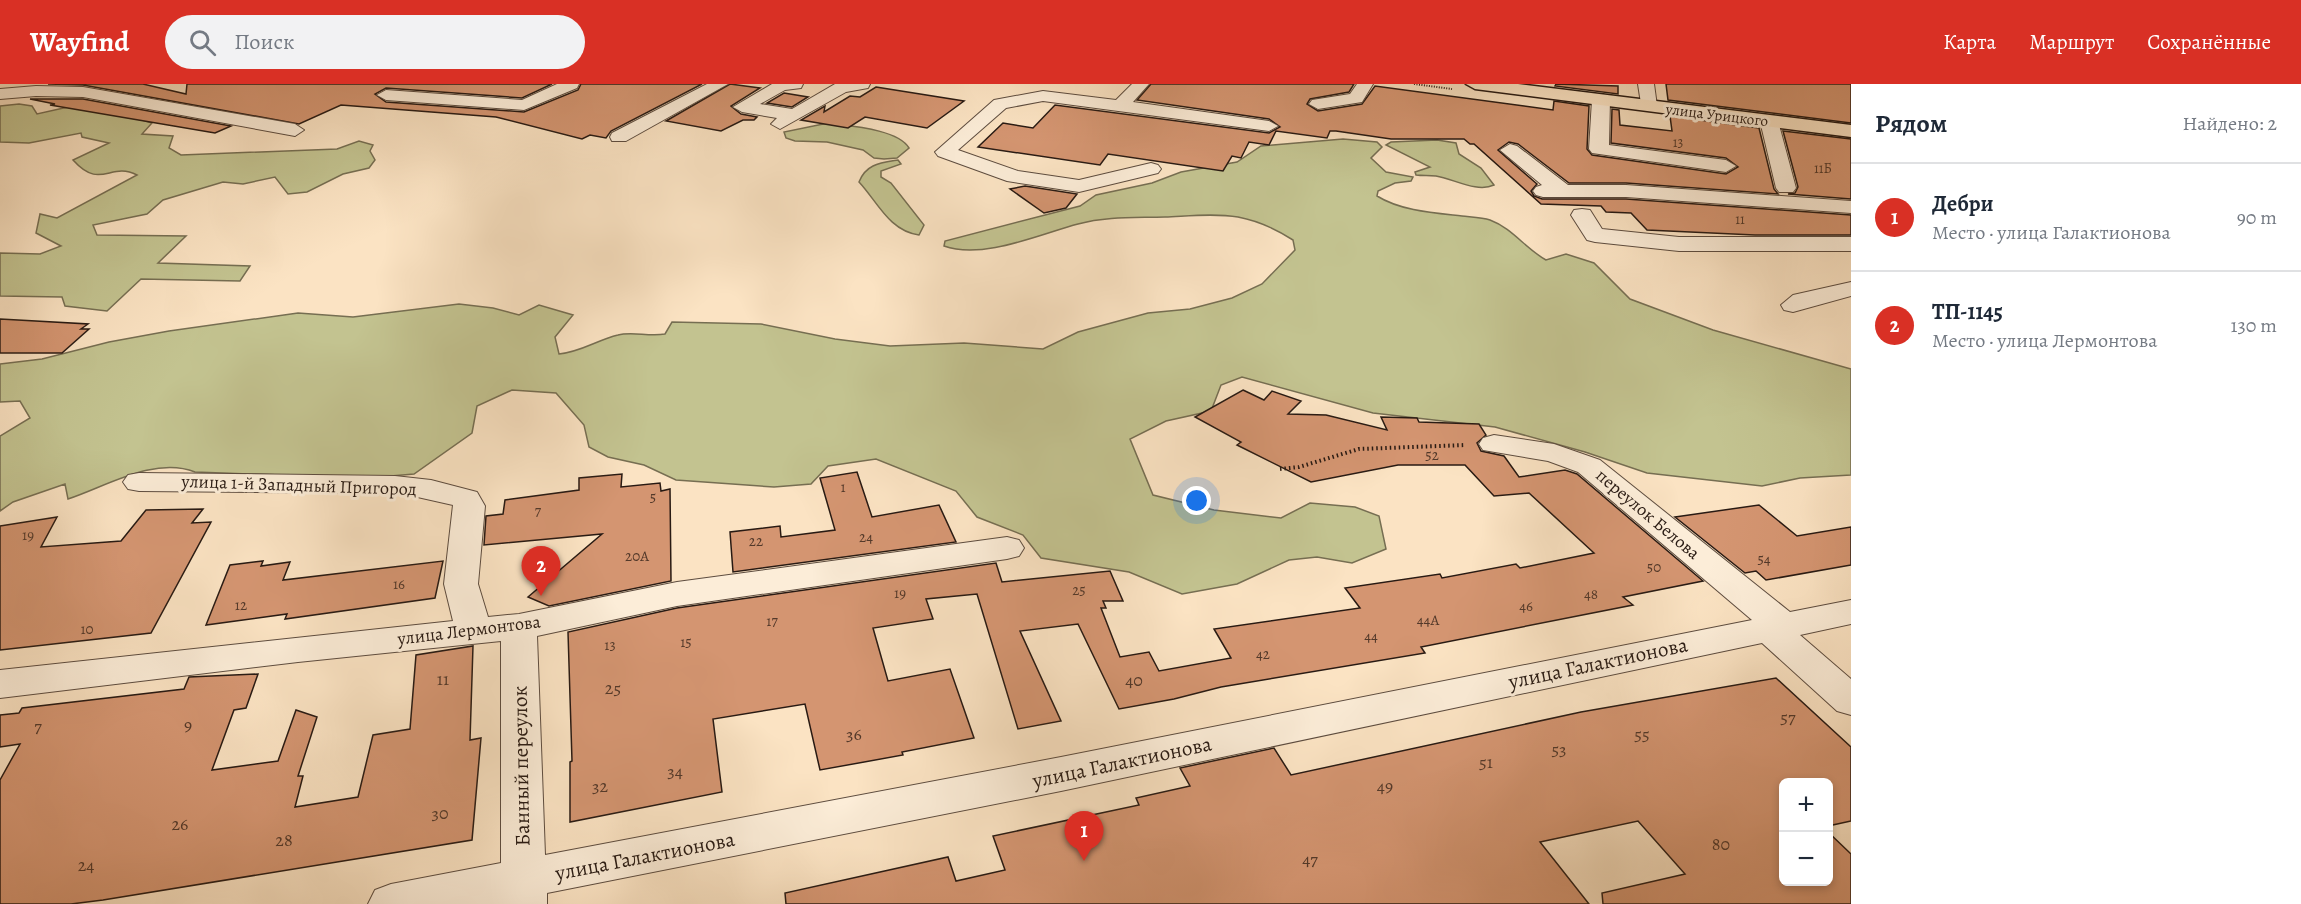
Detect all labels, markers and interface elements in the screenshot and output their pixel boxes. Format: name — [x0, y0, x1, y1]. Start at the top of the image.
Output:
search box — [165, 15, 585, 69]
text: Wayfind — [30, 23, 129, 61]
icon: search — [186, 26, 219, 59]
text: Поиск — [234, 27, 294, 57]
text: Карта — [1943, 28, 1996, 56]
text: Маршрут — [2029, 28, 2114, 56]
text: Сохранённые — [2147, 28, 2271, 56]
street label: улица Урицкого — [1664, 99, 1769, 131]
text: Рядом — [1875, 106, 1947, 141]
text: Найдено: 2 — [2182, 110, 2277, 137]
house number: 13 — [1673, 133, 1683, 152]
house number: 11Б — [1814, 159, 1832, 178]
text: Дебри — [1932, 189, 1994, 219]
text: 1 — [1891, 204, 1898, 231]
text: 90 m — [2237, 204, 2277, 231]
house number: 11 — [1735, 210, 1745, 229]
text: Место · улица Галактионова — [1932, 219, 2171, 246]
text: ТП-1145 — [1932, 297, 2003, 327]
text: 2 — [1890, 312, 1899, 339]
text: 130 m — [2231, 312, 2277, 339]
text: Место · улица Лермонтова — [1932, 327, 2157, 354]
house number: 52 — [1425, 445, 1439, 465]
street label: переулок Белова — [1591, 463, 1706, 565]
street label: улица 1-й Западный Пригород — [180, 469, 417, 501]
house number: 1 — [840, 477, 846, 497]
your location — [1182, 486, 1211, 515]
house number: 5 — [650, 487, 656, 507]
house number: 7 — [535, 501, 542, 521]
house number: 19 — [22, 525, 34, 545]
house number: 24 — [859, 527, 873, 547]
house number: 22 — [749, 531, 763, 551]
pin: 2 — [522, 546, 560, 596]
house number: 20А — [625, 546, 649, 566]
house number: 54 — [1757, 549, 1771, 569]
house number: 50 — [1647, 557, 1661, 577]
house number: 16 — [393, 574, 405, 594]
house number: 25 — [1072, 580, 1086, 600]
house number: 19 — [894, 583, 906, 603]
house number: 48 — [1584, 584, 1598, 604]
house number: 12 — [235, 595, 247, 615]
house number: 46 — [1519, 596, 1533, 616]
street label: улица Лермонтова — [395, 609, 543, 651]
house number: 44А — [1417, 610, 1439, 630]
house number: 17 — [766, 611, 778, 631]
house number: 10 — [80, 619, 94, 639]
house number: 44 — [1364, 626, 1378, 646]
street label: улица Галактионова — [1505, 630, 1690, 696]
house number: 15 — [680, 632, 692, 652]
house number: 13 — [604, 635, 616, 655]
house number: 42 — [1256, 644, 1270, 664]
house number: 11 — [437, 667, 449, 691]
house number: 40 — [1125, 668, 1143, 692]
house number: 25 — [605, 676, 621, 700]
street label: Банный переулок — [506, 685, 536, 847]
house number: 57 — [1780, 705, 1796, 729]
house number: 9 — [184, 713, 192, 737]
house number: 7 — [34, 714, 42, 738]
house number: 36 — [846, 722, 862, 746]
house number: 55 — [1634, 722, 1650, 746]
street label: улица Галактионова — [1029, 729, 1214, 795]
house number: 53 — [1551, 737, 1567, 761]
house number: 51 — [1479, 750, 1493, 774]
house number: 34 — [667, 759, 683, 783]
house number: 32 — [592, 774, 608, 798]
house number: 49 — [1377, 774, 1393, 798]
map controls — [1779, 778, 1833, 886]
button: + — [1779, 778, 1833, 832]
house number: 30 — [431, 801, 449, 825]
house number: 26 — [172, 812, 188, 836]
pin: 1 — [1064, 812, 1104, 861]
street label: улица Галактионова — [552, 825, 737, 887]
house number: 28 — [275, 828, 293, 852]
house number: 80 — [1712, 832, 1730, 856]
button: − — [1779, 832, 1833, 886]
house number: 47 — [1302, 847, 1318, 871]
house number: 24 — [78, 853, 94, 877]

